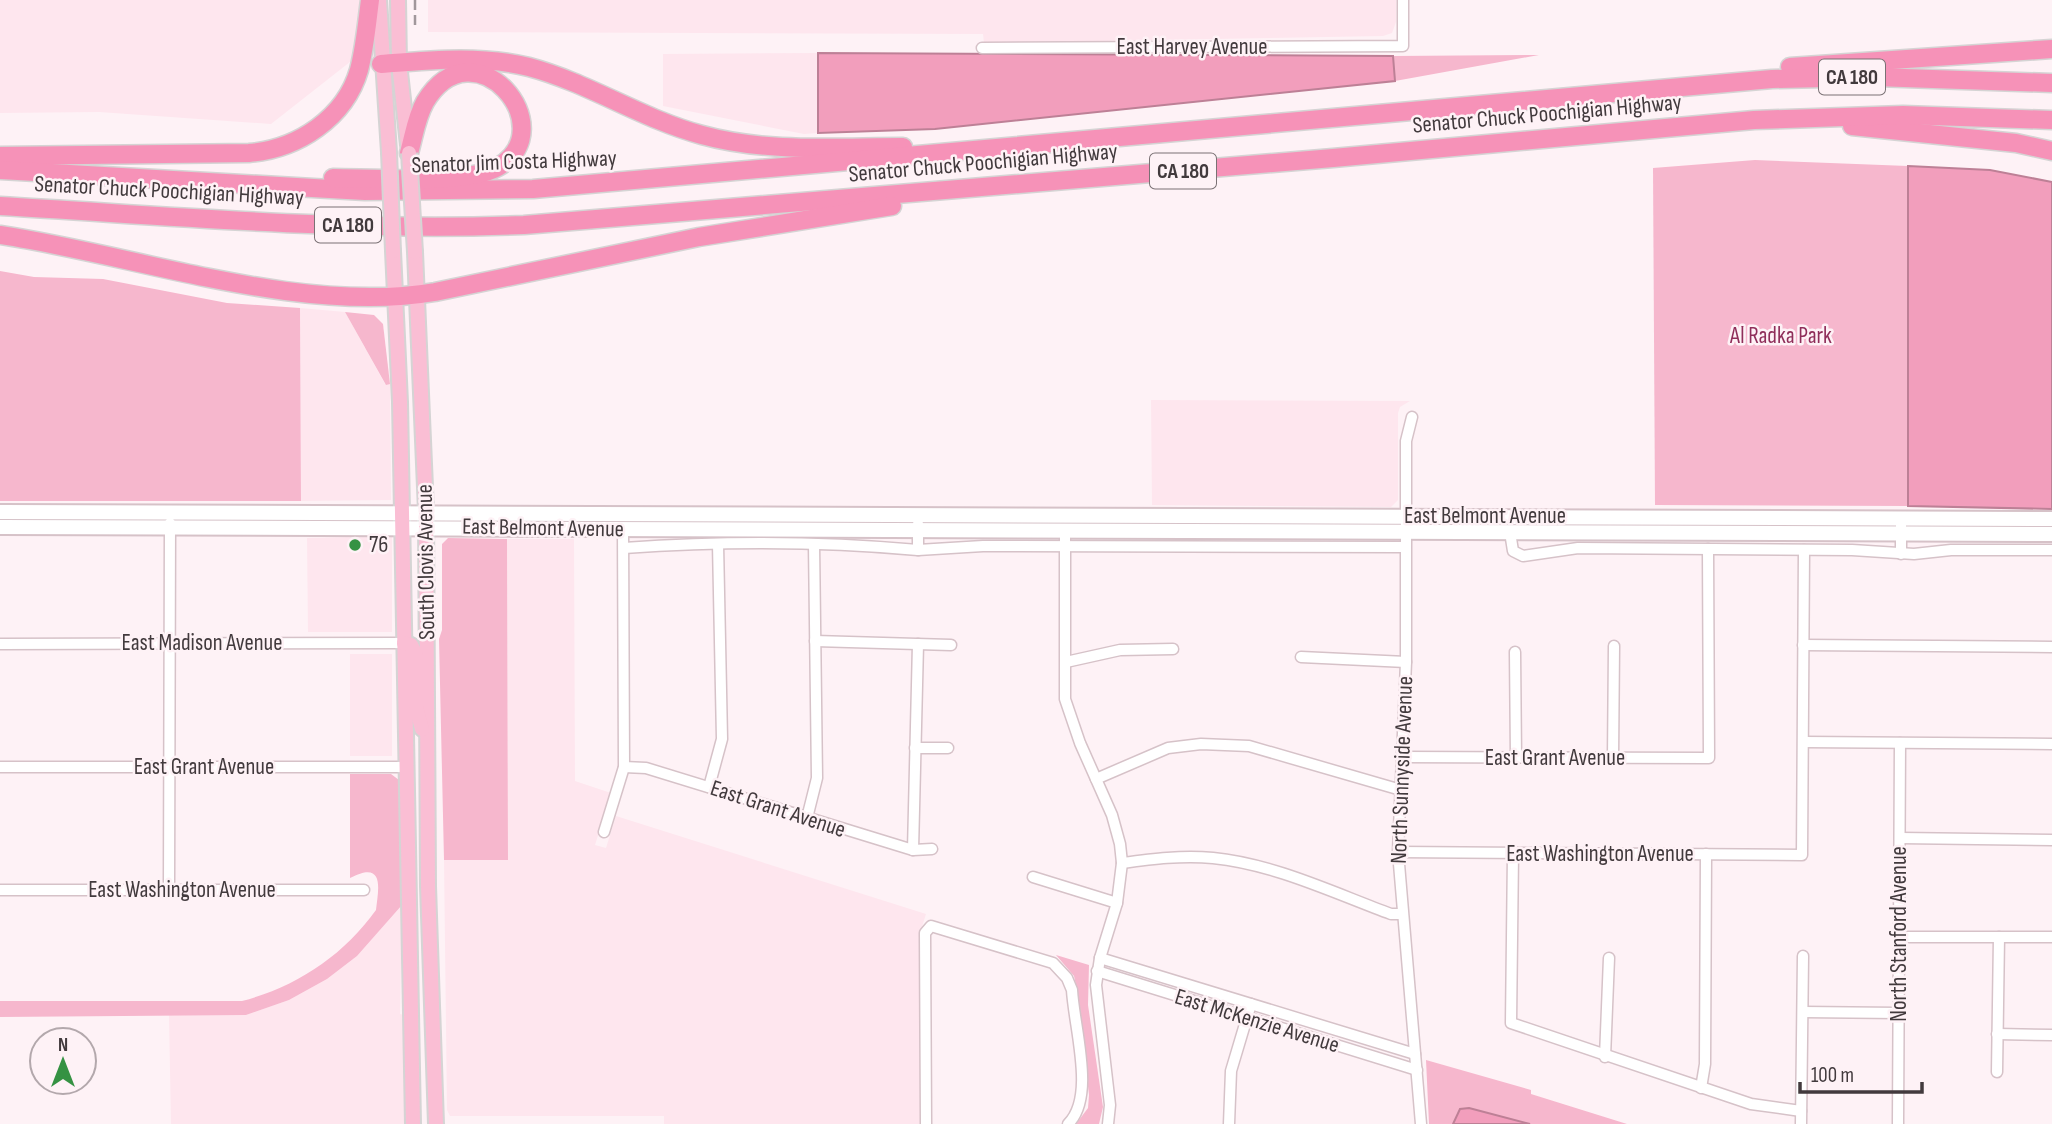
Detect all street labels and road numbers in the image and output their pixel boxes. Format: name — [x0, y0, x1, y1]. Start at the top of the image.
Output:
street label: East Harvey Avenue — [1117, 33, 1267, 61]
road number: CA 180 — [1819, 60, 1885, 94]
street label: Senator Chuck Poochigian Highway — [1411, 88, 1683, 140]
street label: Senator Chuck Poochigian Highway — [847, 137, 1119, 189]
street label: Senator Jim Costa Highway — [411, 144, 617, 180]
road number: CA 180 — [1150, 154, 1216, 188]
street label: Senator Chuck Poochigian Highway — [34, 170, 305, 212]
road number: CA 180 — [315, 208, 381, 243]
street label: South Clovis Avenue — [411, 484, 441, 640]
street label: East Belmont Avenue — [1404, 502, 1566, 530]
street label: East Belmont Avenue — [462, 513, 624, 543]
street label: East Madison Avenue — [122, 629, 282, 657]
street label: North Sunnyside Avenue — [1385, 676, 1419, 864]
street label: East Grant Avenue — [1485, 744, 1625, 772]
street label: East Grant Avenue — [134, 753, 274, 781]
street label: East Grant Avenue — [707, 774, 849, 844]
street label: East Washington Avenue — [1506, 840, 1694, 868]
street label: North Stanford Avenue — [1885, 846, 1913, 1022]
street label: East Washington Avenue — [88, 876, 276, 904]
street label: East McKenzie Avenue — [1171, 983, 1343, 1059]

